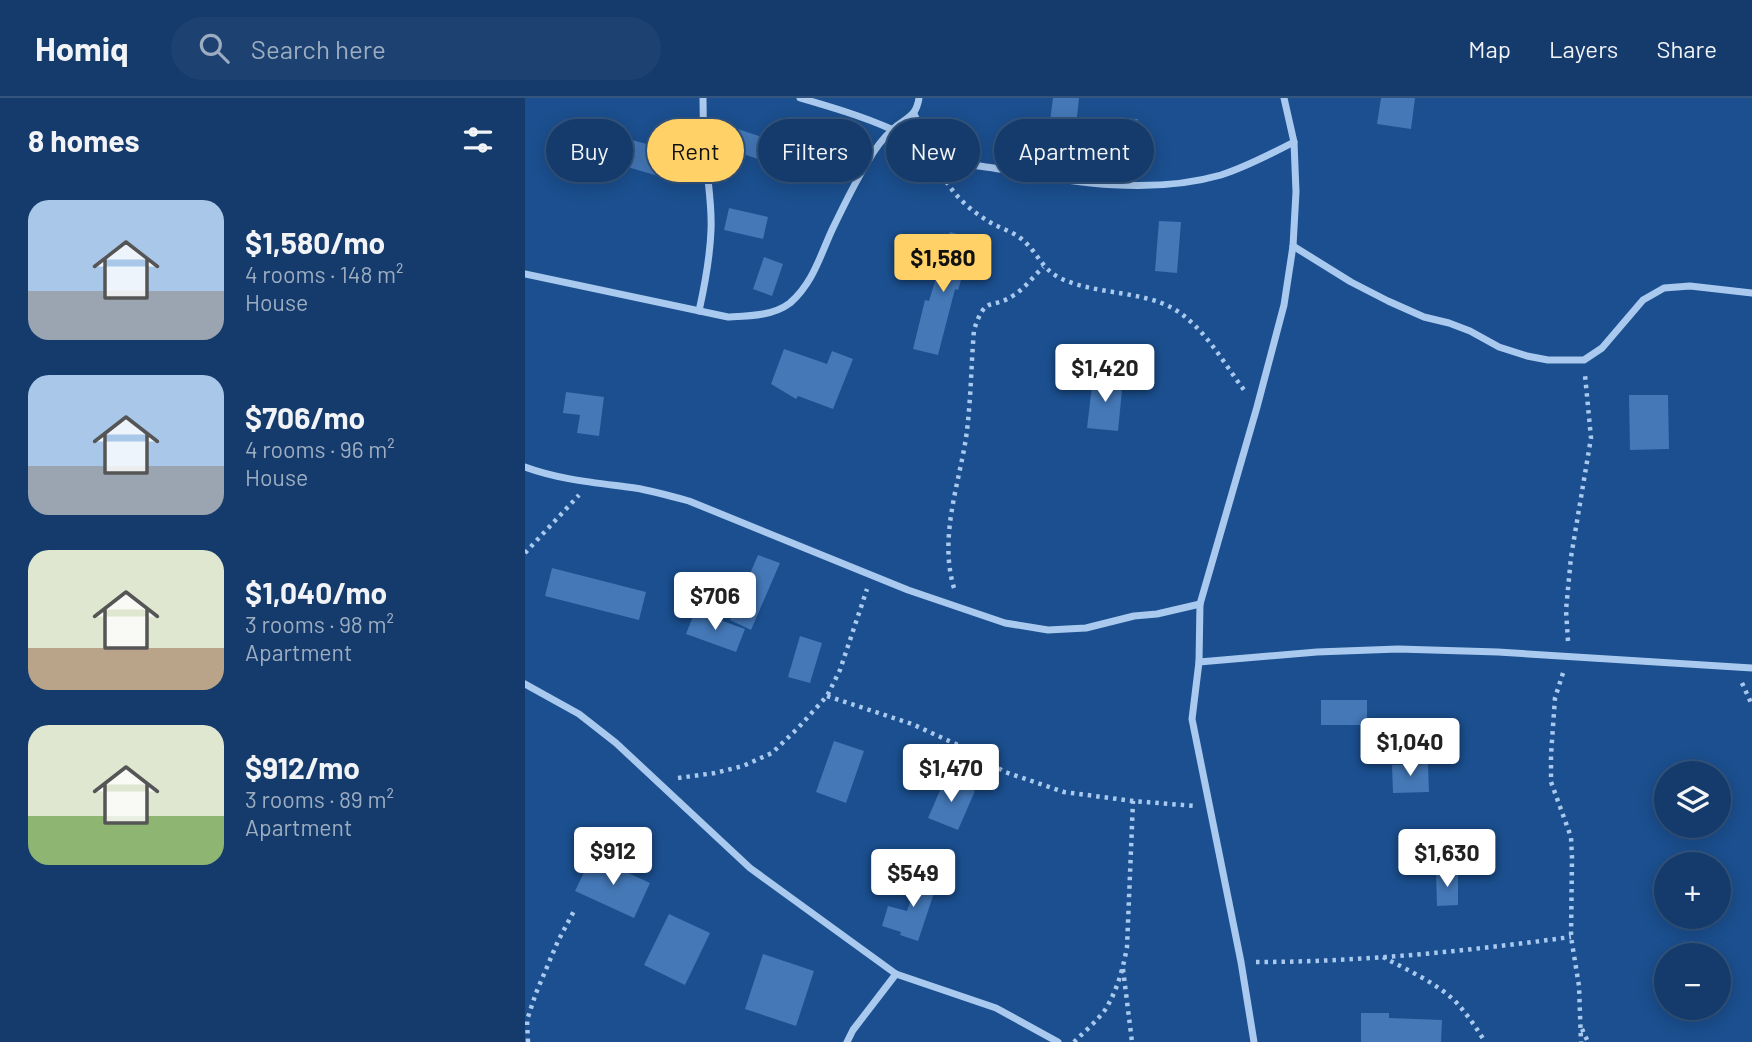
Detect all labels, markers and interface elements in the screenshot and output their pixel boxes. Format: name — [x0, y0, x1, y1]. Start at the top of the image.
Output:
search box — [171, 17, 661, 80]
text: Homiq — [35, 28, 129, 68]
icon: search — [195, 29, 233, 67]
text: Search here — [251, 33, 386, 64]
text: Map — [1468, 34, 1511, 63]
text: Layers — [1549, 34, 1618, 63]
text: Share — [1656, 34, 1717, 63]
chip: Buy — [546, 119, 633, 182]
chip: Rent — [647, 119, 744, 182]
chip: Filters — [758, 119, 872, 182]
chip: New — [886, 119, 980, 182]
chip: Apartment — [994, 119, 1154, 182]
icon: filters — [459, 121, 497, 159]
text: 8 homes — [28, 122, 139, 158]
text: $1,580/mo — [245, 224, 385, 260]
icon: home — [84, 228, 168, 312]
pin: $1,580 — [886, 234, 1000, 294]
text: $1,580 — [910, 243, 976, 271]
text: 4 rooms · 148 m² — [245, 260, 404, 288]
text: House — [245, 288, 308, 316]
pin: $1,420 — [1048, 344, 1162, 404]
text: $1,420 — [1071, 353, 1139, 381]
text: $706/mo — [245, 399, 365, 435]
icon: home — [84, 403, 168, 487]
text: 4 rooms · 96 m² — [245, 435, 395, 463]
text: House — [245, 463, 308, 491]
pin: $706 — [674, 573, 756, 632]
text: $1,040/mo — [245, 574, 387, 610]
icon: home — [84, 578, 168, 662]
text: $706 — [690, 581, 740, 609]
text: 3 rooms · 98 m² — [245, 610, 394, 638]
text: Apartment — [245, 638, 352, 666]
pin: $1,040 — [1353, 718, 1467, 778]
text: $1,040 — [1377, 727, 1443, 755]
pin: $1,470 — [894, 744, 1008, 804]
text: $912/mo — [245, 749, 360, 785]
icon: home — [84, 753, 168, 837]
text: $1,470 — [919, 753, 983, 781]
map controls — [1654, 761, 1731, 1020]
button: layers — [1654, 761, 1731, 838]
text: 3 rooms · 89 m² — [245, 785, 394, 813]
text: Apartment — [245, 813, 352, 841]
pin: $912 — [572, 828, 654, 887]
pin: $1,630 — [1390, 830, 1504, 889]
text: $912 — [590, 836, 636, 864]
text: $1,630 — [1414, 838, 1480, 866]
pin: $549 — [872, 850, 954, 909]
button: + — [1654, 852, 1731, 929]
text: $549 — [887, 858, 939, 886]
button: − — [1654, 943, 1731, 1020]

